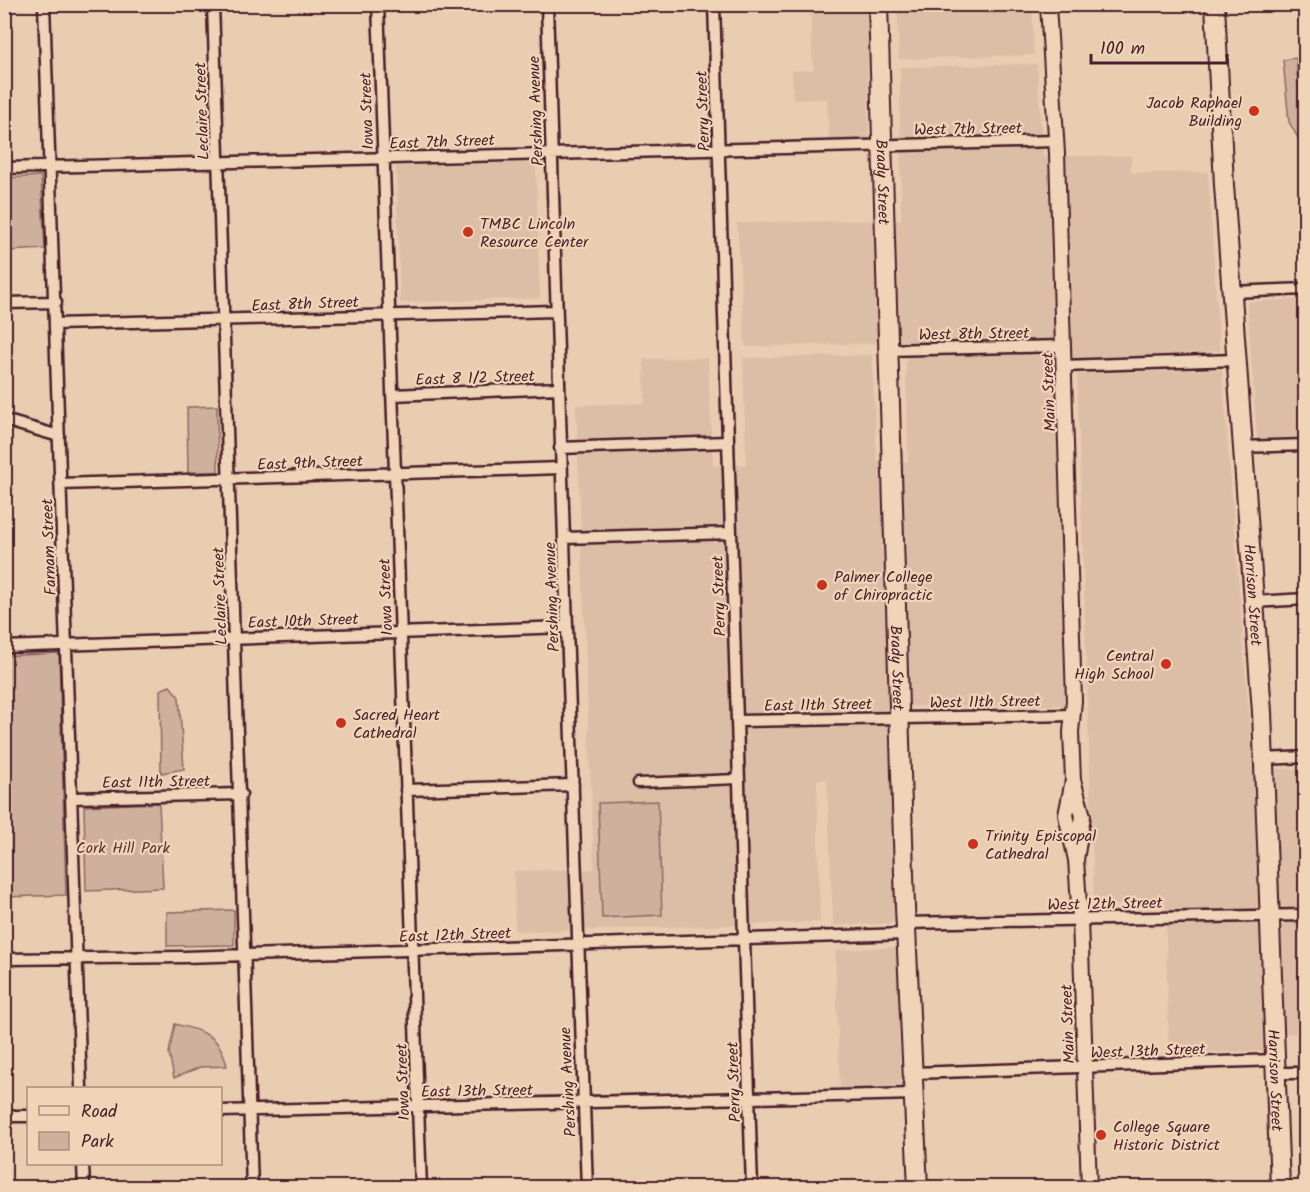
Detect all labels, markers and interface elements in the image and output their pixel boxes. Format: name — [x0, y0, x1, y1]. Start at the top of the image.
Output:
scale bar — [1091, 27, 1228, 65]
text: 100 m — [1100, 35, 1145, 64]
street label: Pershing Avenue — [522, 56, 551, 166]
street label: Leclaire Street — [188, 61, 217, 160]
street label: Perry Street — [690, 69, 717, 152]
street label: Iowa Street — [354, 71, 381, 150]
place label: Jacob Raphael Building — [1146, 91, 1242, 134]
marker: Jacob Raphael Building — [1247, 104, 1261, 118]
street label: West 7th Street — [914, 116, 1023, 143]
street label: East 7th Street — [389, 128, 496, 157]
street label: Brady Street — [868, 139, 896, 226]
place label: TMBC Lincoln Resource Center — [480, 212, 590, 255]
marker: TMBC Lincoln Resource Center — [461, 225, 475, 239]
street label: East 8th Street — [251, 290, 360, 319]
street label: West 8th Street — [919, 321, 1030, 348]
street label: Main Street — [1036, 351, 1063, 432]
street label: East 8 1/2 Street — [415, 364, 536, 393]
street label: East 9th Street — [257, 449, 364, 478]
street label: Farnam Street — [35, 497, 64, 596]
street label: Pershing Avenue — [538, 542, 567, 652]
street label: Harrison Street — [1236, 543, 1268, 648]
street label: Leclaire Street — [206, 546, 235, 645]
street label: Perry Street — [706, 554, 733, 637]
street label: Iowa Street — [373, 557, 400, 636]
place label: Palmer College of Chiropractic — [834, 565, 933, 608]
marker: Palmer College of Chiropractic — [815, 578, 829, 592]
street label: East 10th Street — [247, 607, 360, 636]
street label: Brady Street — [883, 625, 910, 712]
place label: Central High School — [1074, 644, 1154, 687]
marker: Central High School — [1159, 657, 1173, 671]
street label: West 11th Street — [929, 689, 1042, 716]
street label: East 11th Street — [764, 692, 873, 719]
place label: Sacred Heart Cathedral — [353, 703, 441, 746]
marker: Sacred Heart Cathedral — [334, 716, 348, 730]
street label: East 11th Street — [102, 769, 211, 796]
place label: Trinity Episcopal Cathedral — [985, 824, 1096, 867]
park label: Cork Hill Park — [76, 836, 170, 861]
marker: Trinity Episcopal Cathedral — [966, 837, 980, 851]
street label: West 12th Street — [1047, 891, 1164, 918]
street label: East 12th Street — [398, 921, 512, 950]
street label: Main Street — [1055, 983, 1082, 1064]
street label: Pershing Avenue — [553, 1026, 584, 1138]
street label: Harrison Street — [1260, 1029, 1289, 1133]
street label: West 13th Street — [1090, 1037, 1207, 1066]
street label: Perry Street — [721, 1040, 748, 1123]
street label: Iowa Street — [390, 1042, 417, 1121]
street label: East 13th Street — [421, 1078, 534, 1105]
legend — [27, 1087, 222, 1165]
text: Road — [81, 1098, 118, 1127]
place label: College Square Historic District — [1113, 1115, 1221, 1158]
text: Park — [81, 1128, 114, 1157]
marker: College Square Historic District — [1094, 1128, 1108, 1142]

